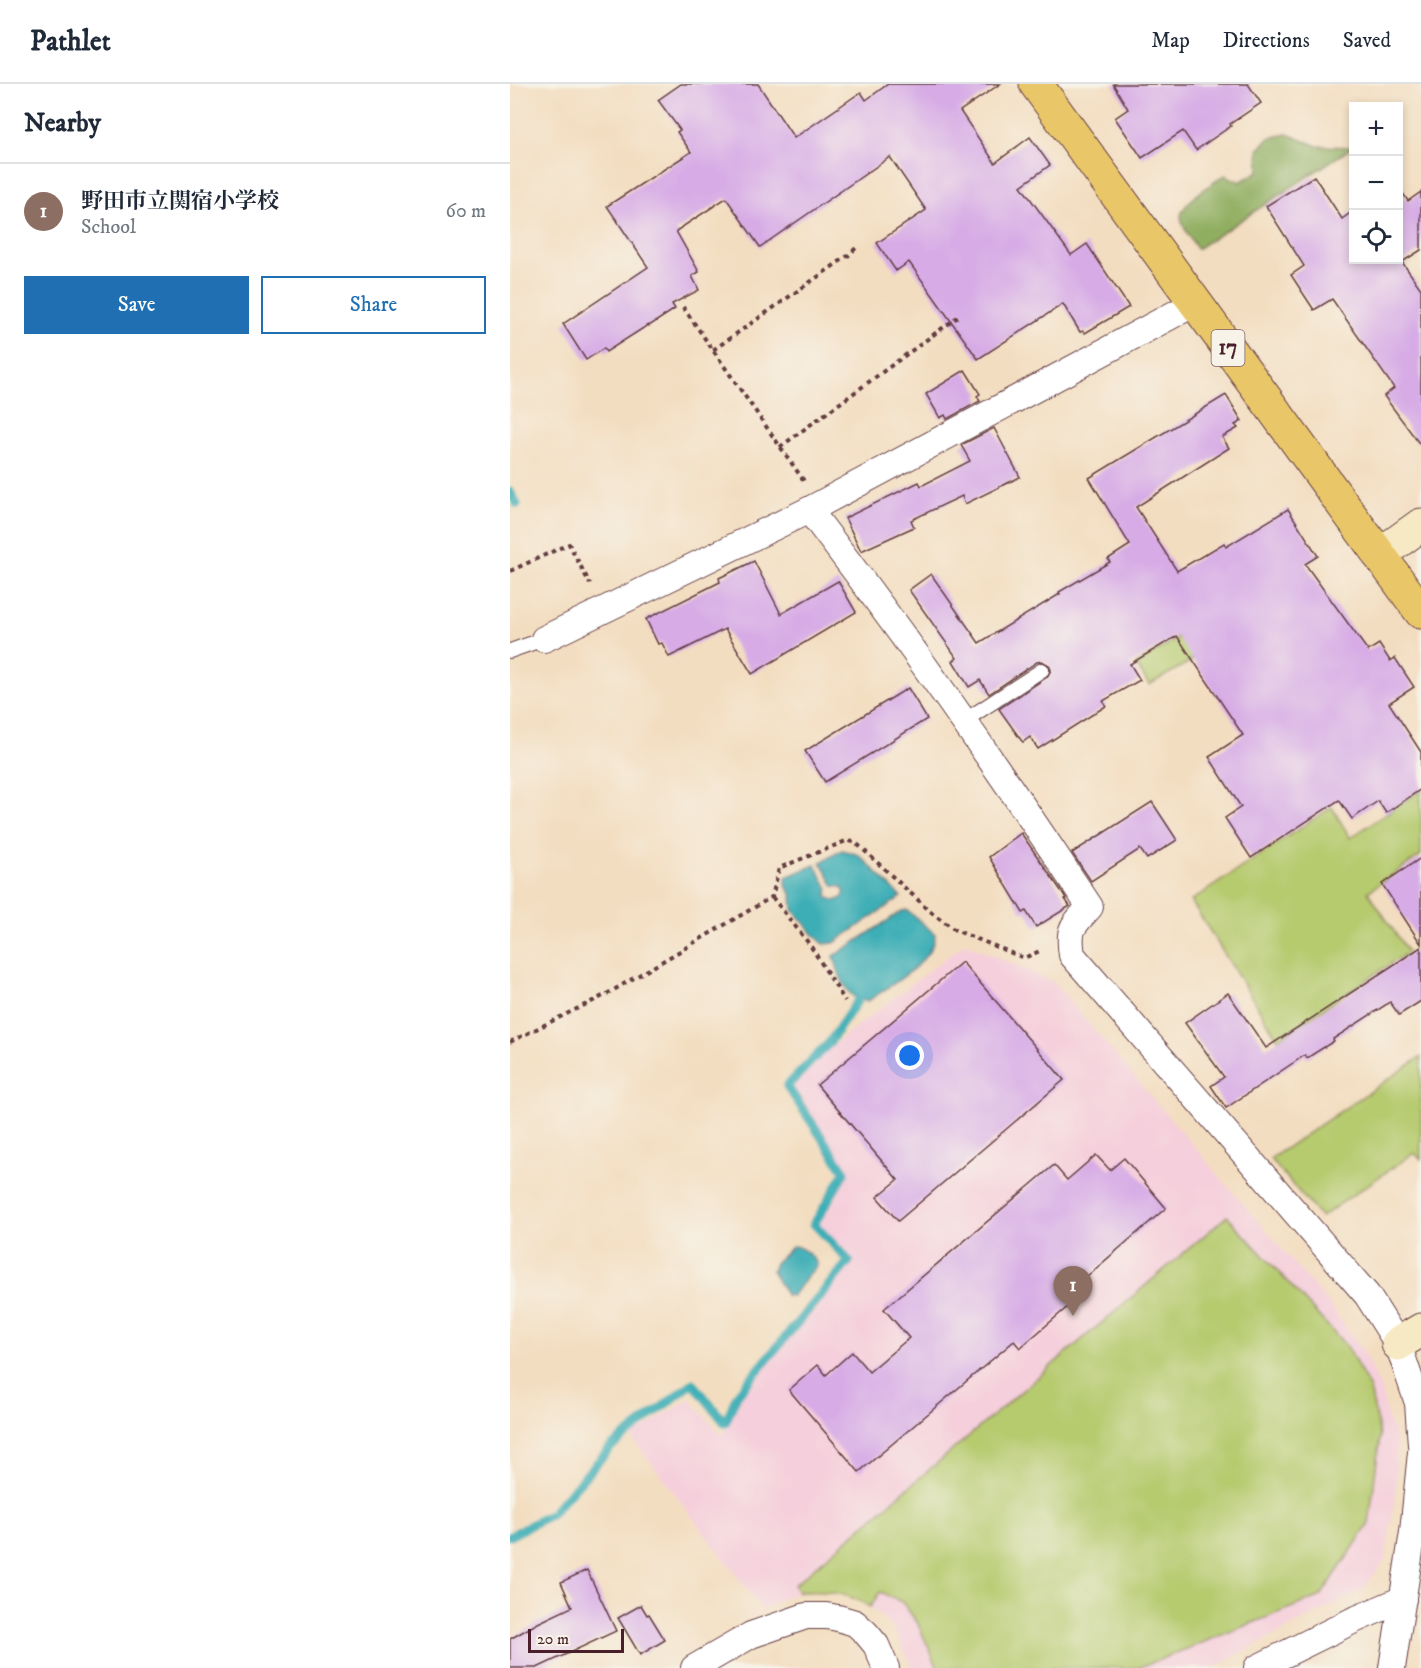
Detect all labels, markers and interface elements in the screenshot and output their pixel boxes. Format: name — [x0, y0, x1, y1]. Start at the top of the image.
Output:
text: Pathlet — [30, 24, 111, 59]
text: Map — [1151, 28, 1190, 54]
text: Directions — [1223, 28, 1310, 54]
text: Saved — [1343, 28, 1391, 54]
map controls — [1349, 102, 1403, 264]
button: + — [1349, 102, 1403, 156]
text: Nearby — [24, 107, 101, 140]
button: − — [1349, 156, 1403, 210]
text: 野田市立関宿小学校 — [81, 188, 279, 215]
text: 1 — [40, 199, 47, 224]
text: 60 m — [446, 199, 486, 224]
button: locate — [1349, 210, 1403, 264]
text: School — [81, 215, 136, 240]
button: Save — [24, 276, 249, 334]
button: Share — [261, 276, 486, 334]
road number: 17 — [1212, 330, 1244, 366]
your location — [895, 1041, 924, 1070]
pin: 1 — [1054, 1266, 1092, 1316]
scale bar — [528, 1626, 624, 1654]
text: 20 m — [537, 1629, 569, 1649]

